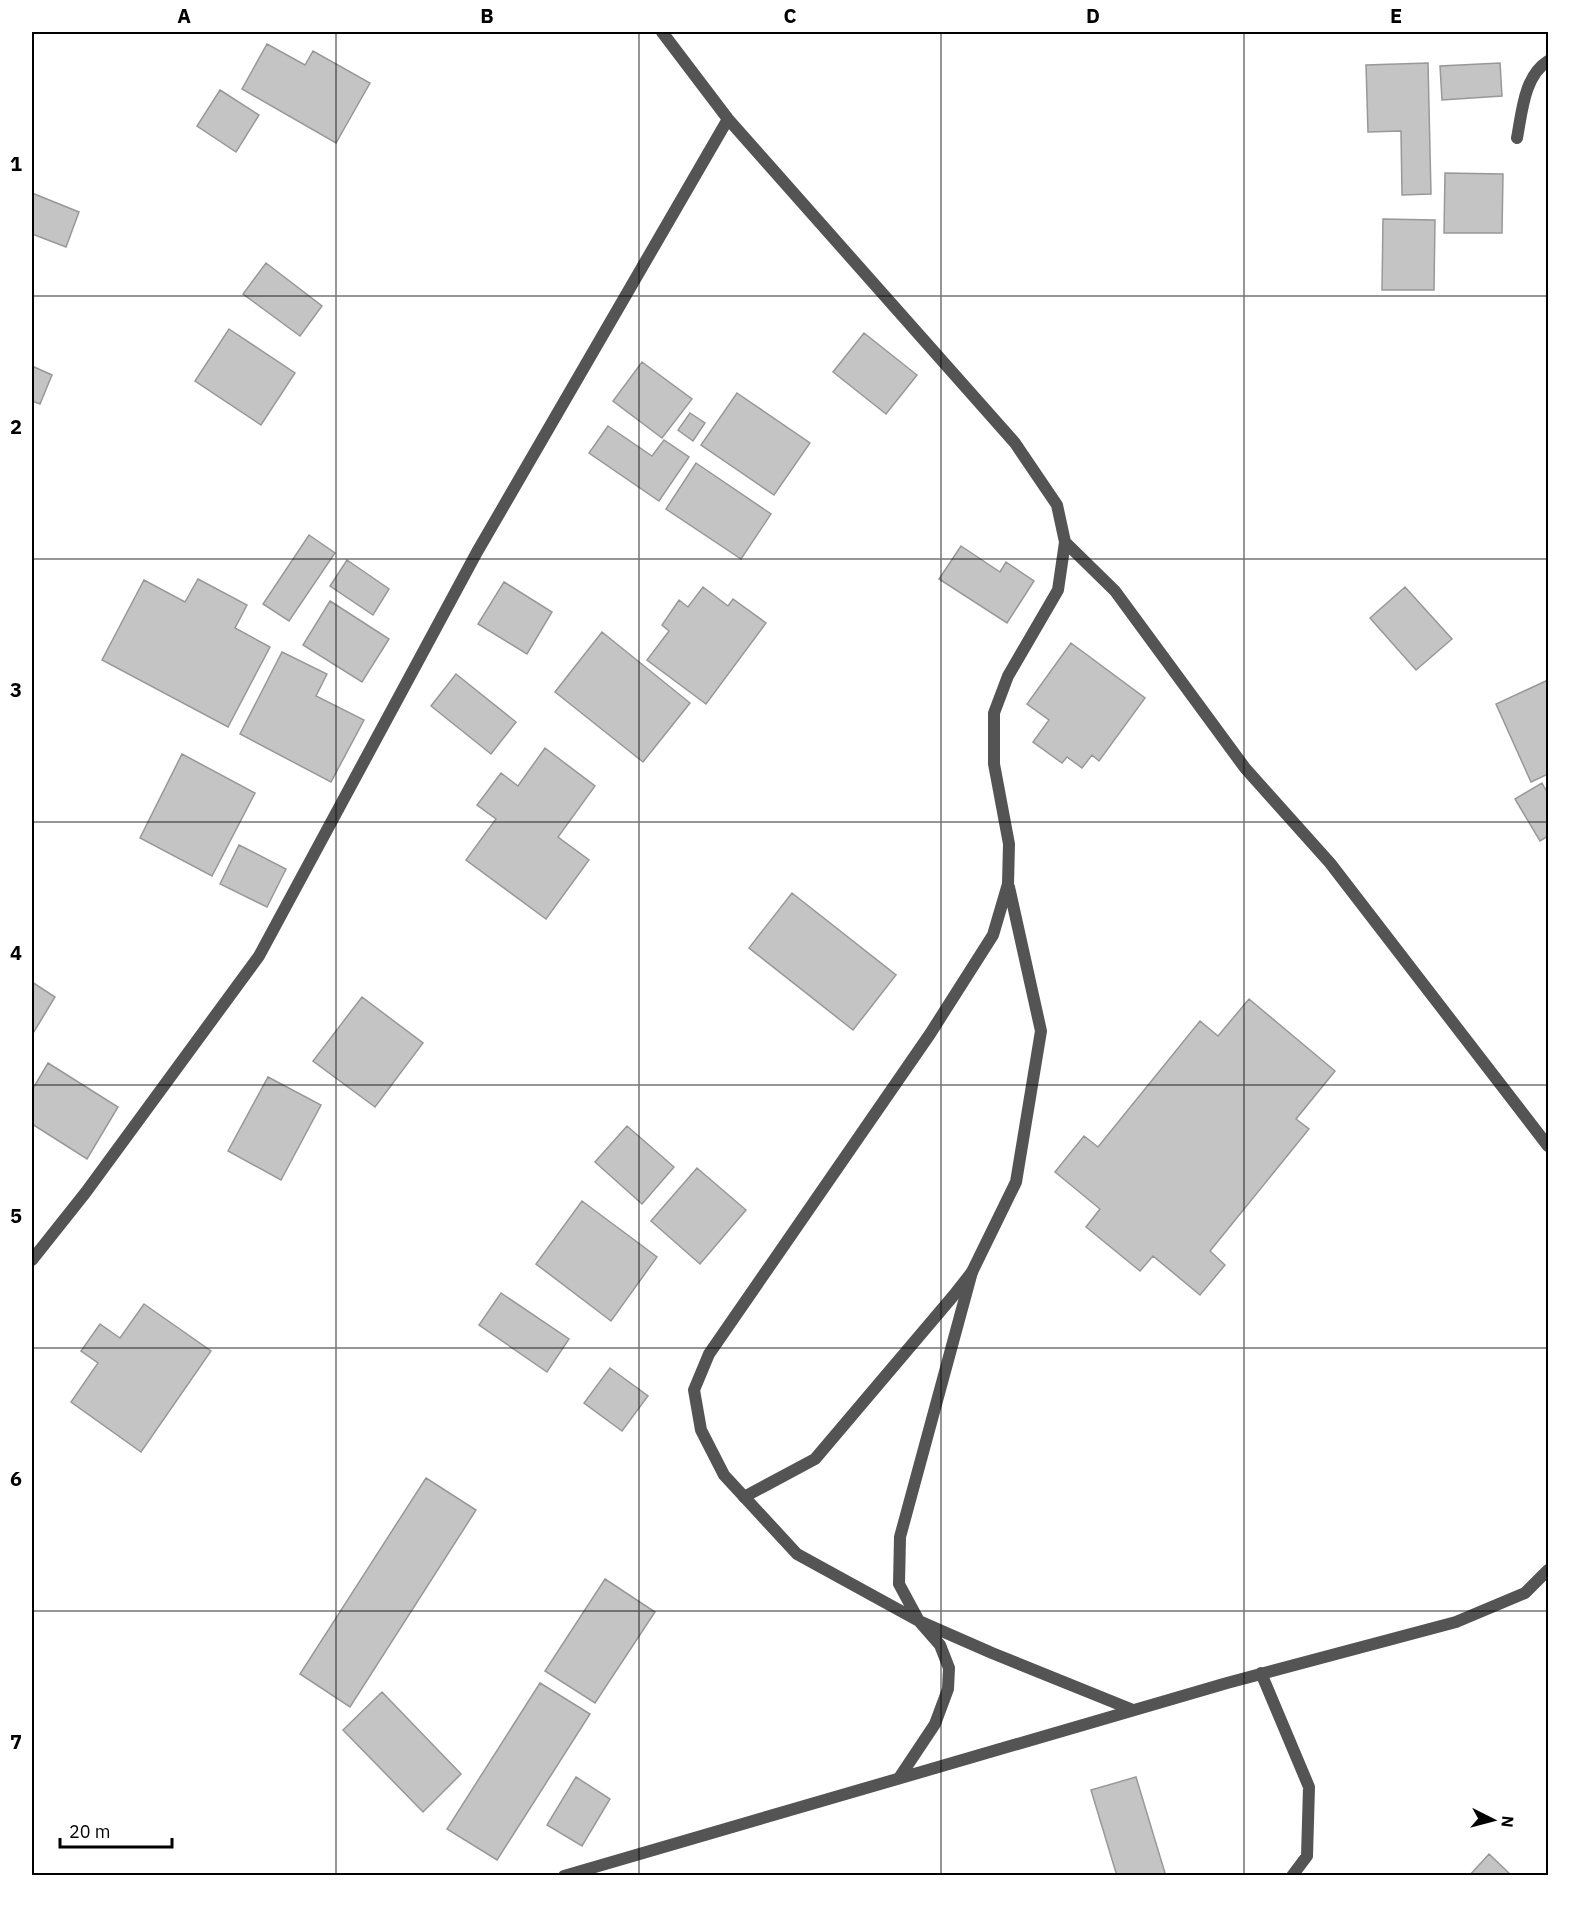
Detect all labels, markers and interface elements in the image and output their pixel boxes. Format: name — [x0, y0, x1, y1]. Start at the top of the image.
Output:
text: A — [177, 2, 191, 29]
text: B — [480, 2, 494, 29]
text: C — [783, 2, 797, 29]
text: D — [1086, 2, 1100, 29]
text: E — [1390, 2, 1402, 29]
text: 1 — [10, 150, 22, 177]
text: 2 — [10, 413, 22, 440]
text: 3 — [10, 676, 22, 703]
text: 4 — [10, 939, 22, 966]
text: 5 — [10, 1202, 22, 1229]
text: 6 — [10, 1465, 22, 1492]
text: 7 — [10, 1728, 22, 1755]
north arrow — [1463, 1790, 1523, 1850]
scale bar — [60, 1811, 172, 1849]
text: N — [1497, 1815, 1518, 1828]
text: 20 m — [69, 1820, 111, 1843]

